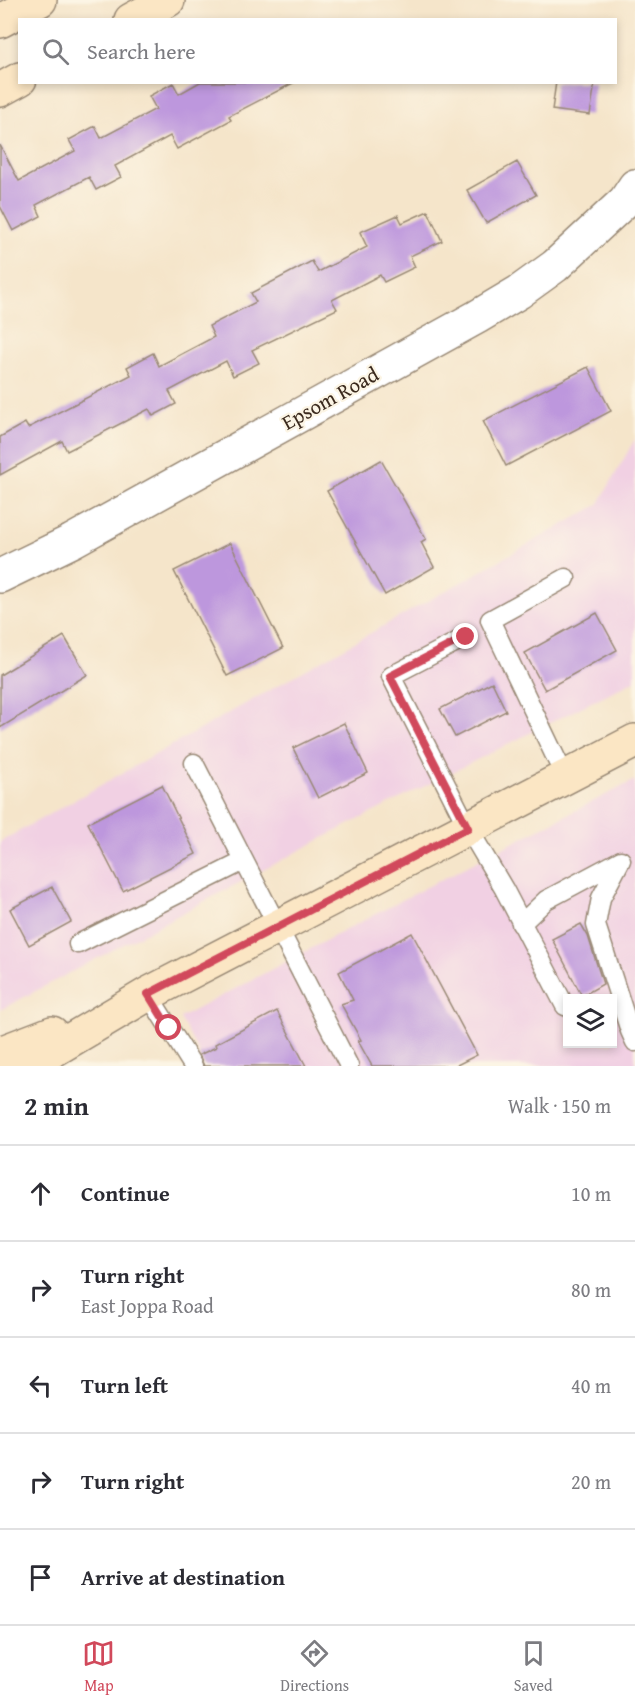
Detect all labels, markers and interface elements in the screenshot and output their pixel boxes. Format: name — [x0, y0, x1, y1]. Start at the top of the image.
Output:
search box — [18, 18, 617, 84]
icon: search — [39, 35, 72, 68]
text: Search here — [87, 35, 196, 67]
street label: Epsom Road — [276, 358, 385, 437]
route end — [452, 623, 478, 649]
map controls — [563, 994, 617, 1048]
button: layers — [563, 994, 617, 1048]
route start — [155, 1014, 181, 1040]
text: 2 min — [24, 1086, 89, 1125]
text: Walk · 150 m — [508, 1091, 611, 1120]
icon: ahead — [24, 1177, 57, 1210]
text: Continue — [81, 1177, 170, 1209]
text: 10 m — [571, 1179, 611, 1208]
text: Turn right — [81, 1259, 184, 1291]
icon: right — [24, 1273, 57, 1306]
text: 80 m — [571, 1275, 611, 1304]
text: East Joppa Road — [81, 1291, 214, 1320]
icon: left — [24, 1369, 57, 1402]
text: Turn left — [81, 1369, 168, 1401]
text: 40 m — [571, 1371, 611, 1400]
icon: right — [24, 1465, 57, 1498]
text: Turn right — [81, 1465, 184, 1497]
text: 20 m — [571, 1467, 611, 1496]
icon: arrive — [24, 1561, 57, 1594]
text: Arrive at destination — [81, 1561, 285, 1593]
tab: Map — [82, 1637, 115, 1697]
tab: Directions — [280, 1637, 349, 1697]
tab: Saved — [514, 1637, 553, 1697]

